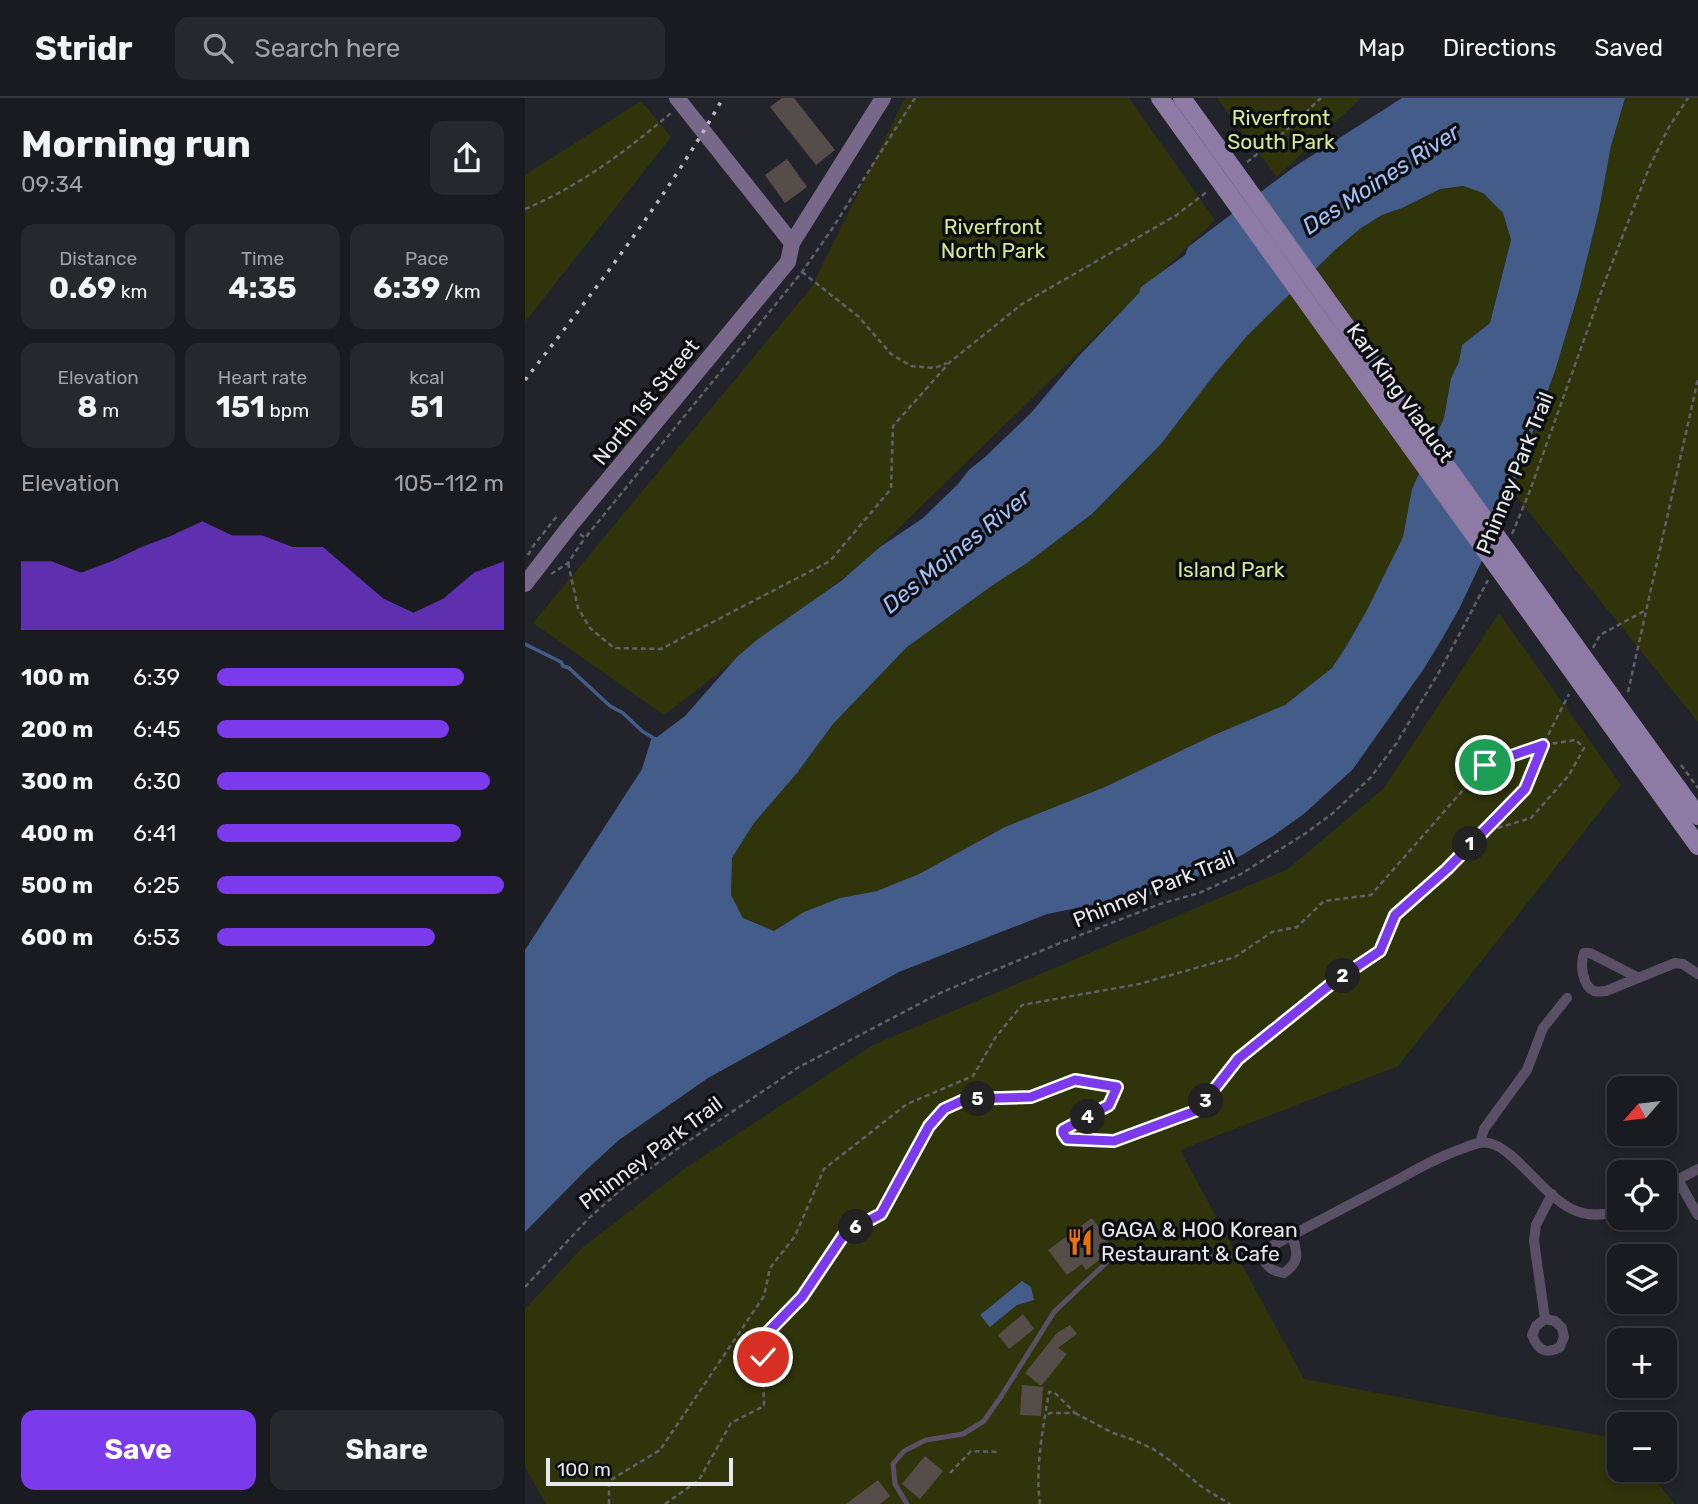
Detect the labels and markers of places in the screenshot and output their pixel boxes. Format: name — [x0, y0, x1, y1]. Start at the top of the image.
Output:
pin — [1455, 735, 1515, 795]
pin: 1 — [1453, 826, 1487, 862]
pin: 2 — [1325, 958, 1361, 994]
pin: 5 — [960, 1082, 995, 1116]
pin: 3 — [1189, 1084, 1223, 1118]
pin: 4 — [1071, 1100, 1105, 1134]
pin: 6 — [839, 1210, 873, 1244]
place label: GAGA & HOO Korean Restaurant & Cafe — [1101, 1217, 1298, 1266]
restaurant icon: GAGA & HOO Korean Restaurant & Cafe — [1065, 1227, 1095, 1257]
pin — [733, 1327, 793, 1387]

